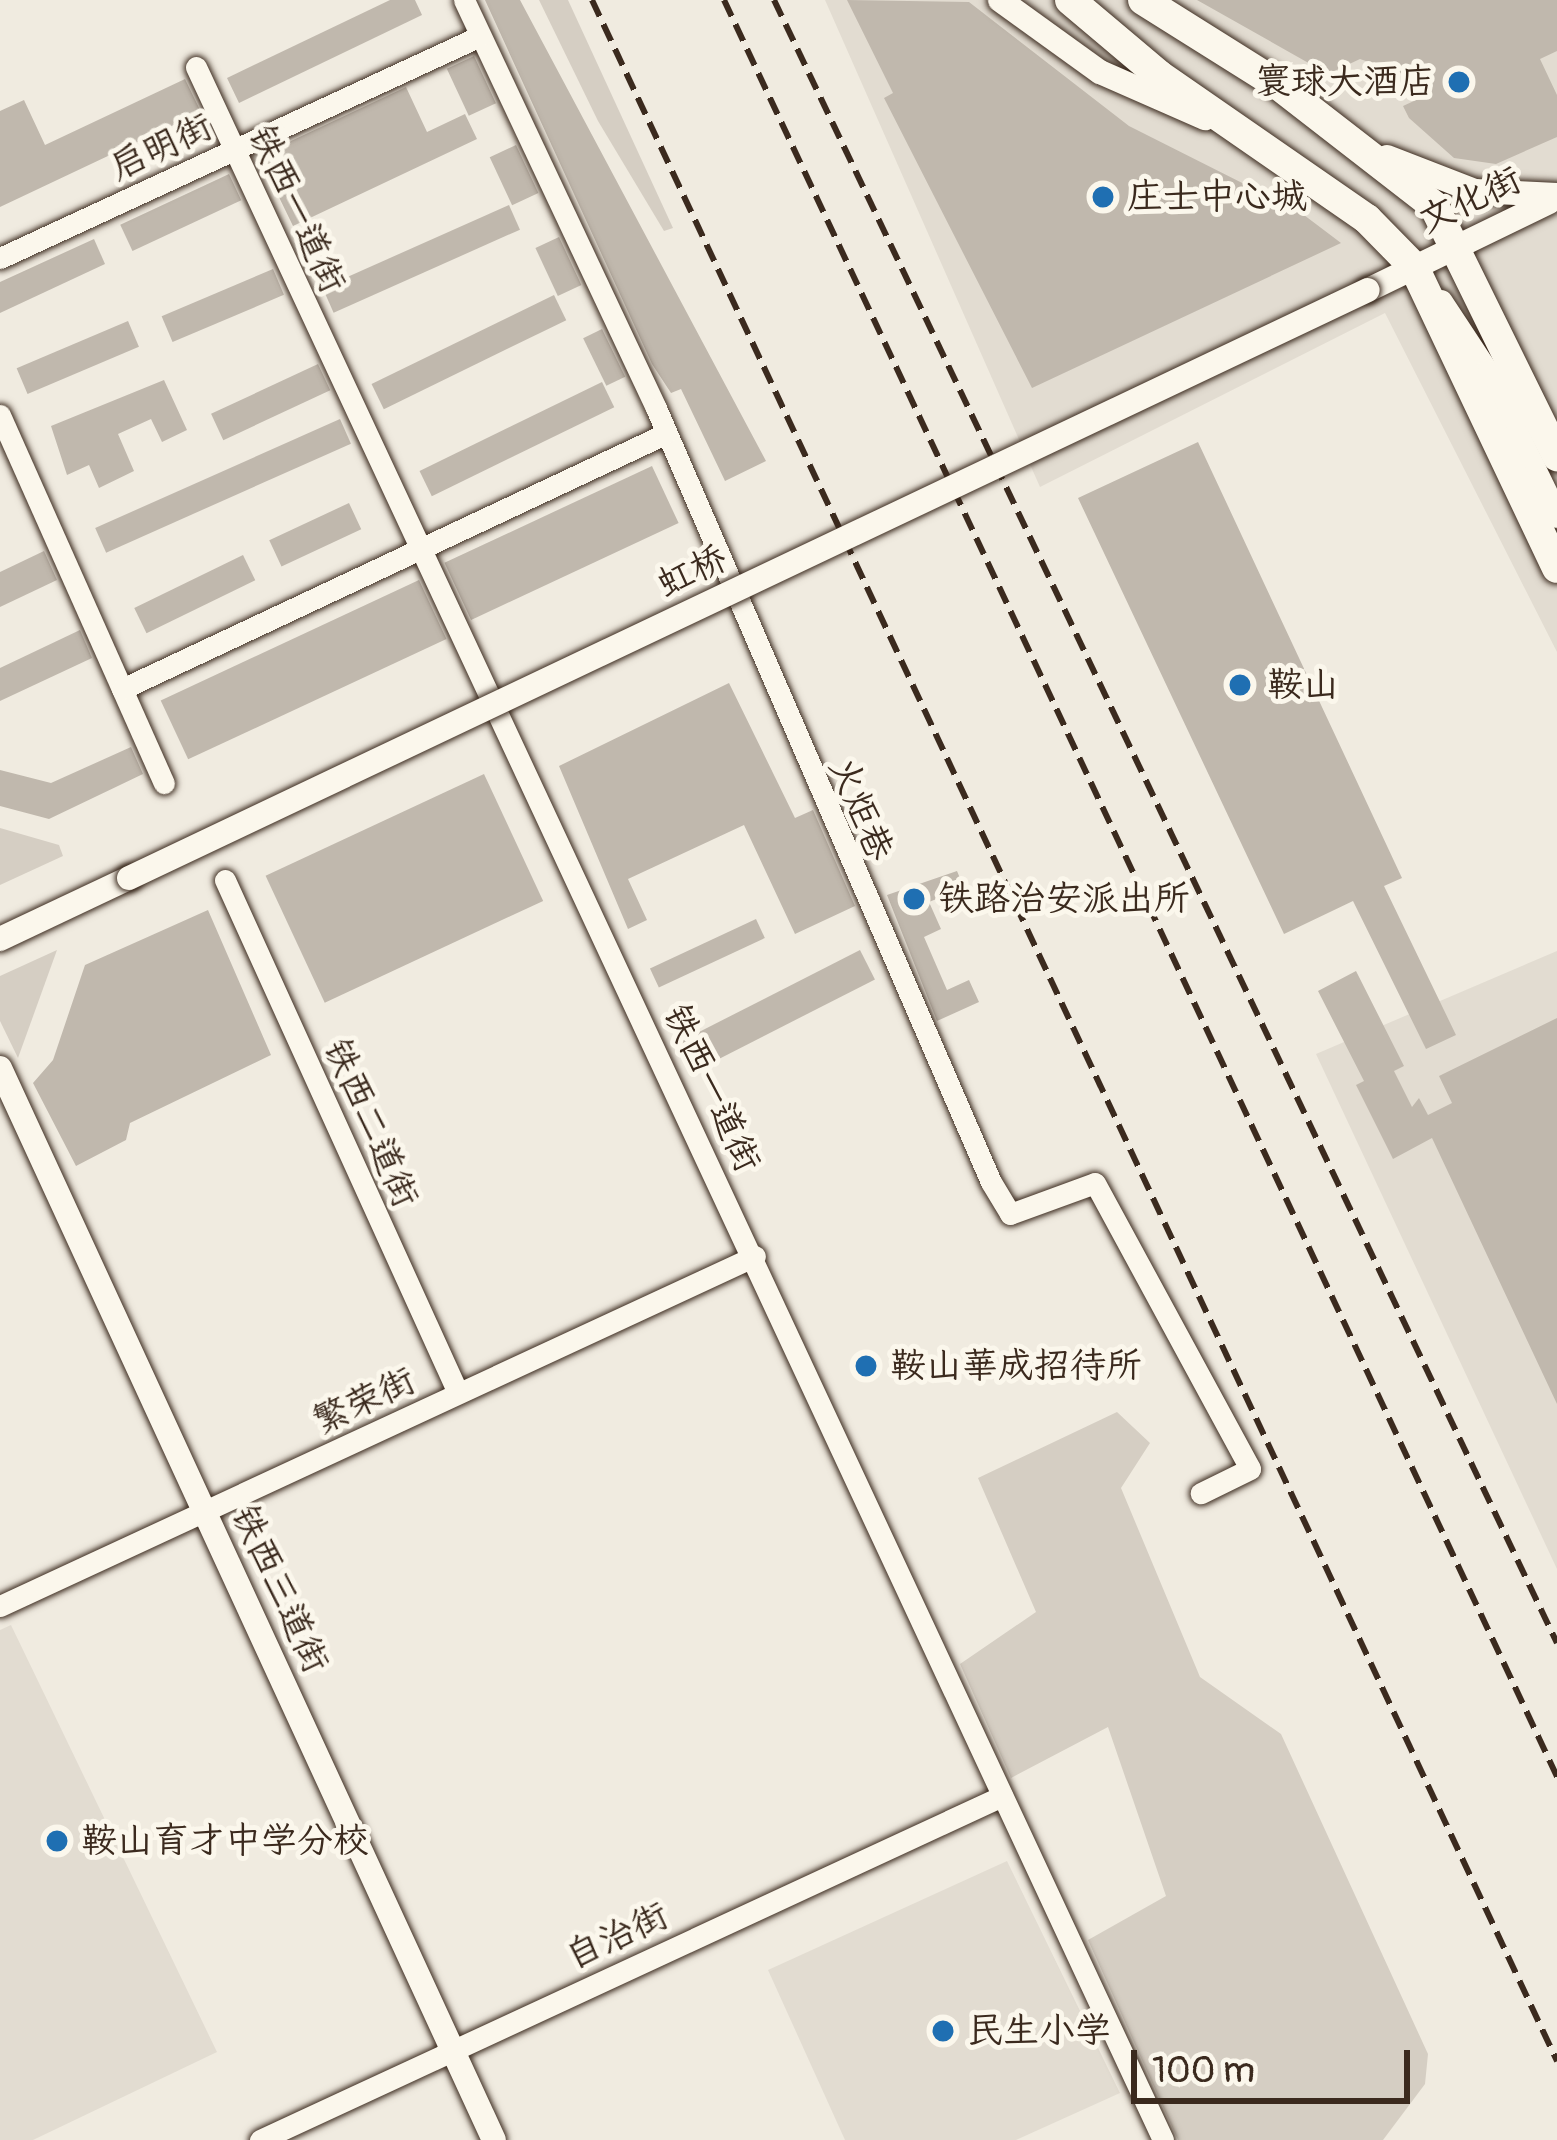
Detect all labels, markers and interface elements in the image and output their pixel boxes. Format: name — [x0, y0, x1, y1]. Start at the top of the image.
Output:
place label: 寰球大酒店 — [1255, 60, 1435, 104]
marker: 寰球大酒店 — [1446, 69, 1472, 95]
street label: 启明街 — [103, 105, 219, 189]
street label: 铁西一道街 — [239, 118, 355, 300]
street label: 文化街 — [1412, 158, 1528, 242]
place label: 庄士中心城 — [1127, 175, 1307, 219]
marker: 庄士中心城 — [1090, 184, 1116, 210]
street label: 虹桥 — [650, 536, 734, 606]
place label: 鞍山 — [1267, 663, 1339, 707]
marker: 鞍山 — [1224, 669, 1256, 701]
street label: 火炬巷 — [820, 751, 902, 867]
place label: 铁路治安派出所 — [938, 877, 1190, 921]
marker: 铁路治安派出所 — [901, 886, 927, 912]
street label: 铁西一道街 — [654, 997, 770, 1179]
street label: 铁西二道街 — [315, 1032, 427, 1214]
place label: 鞍山華成招待所 — [890, 1344, 1142, 1388]
marker: 鞍山華成招待所 — [853, 1353, 879, 1379]
street label: 繁荣街 — [306, 1359, 422, 1443]
street label: 铁西三道街 — [222, 1498, 338, 1680]
place label: 鞍山育才中学分校 — [81, 1819, 369, 1863]
marker: 鞍山育才中学分校 — [44, 1828, 70, 1854]
street label: 自治街 — [559, 1894, 675, 1978]
place label: 民生小学 — [967, 2009, 1111, 2053]
marker: 民生小学 — [930, 2018, 956, 2044]
scale bar — [1137, 2026, 1416, 2100]
text: 100 m — [1152, 2048, 1255, 2093]

